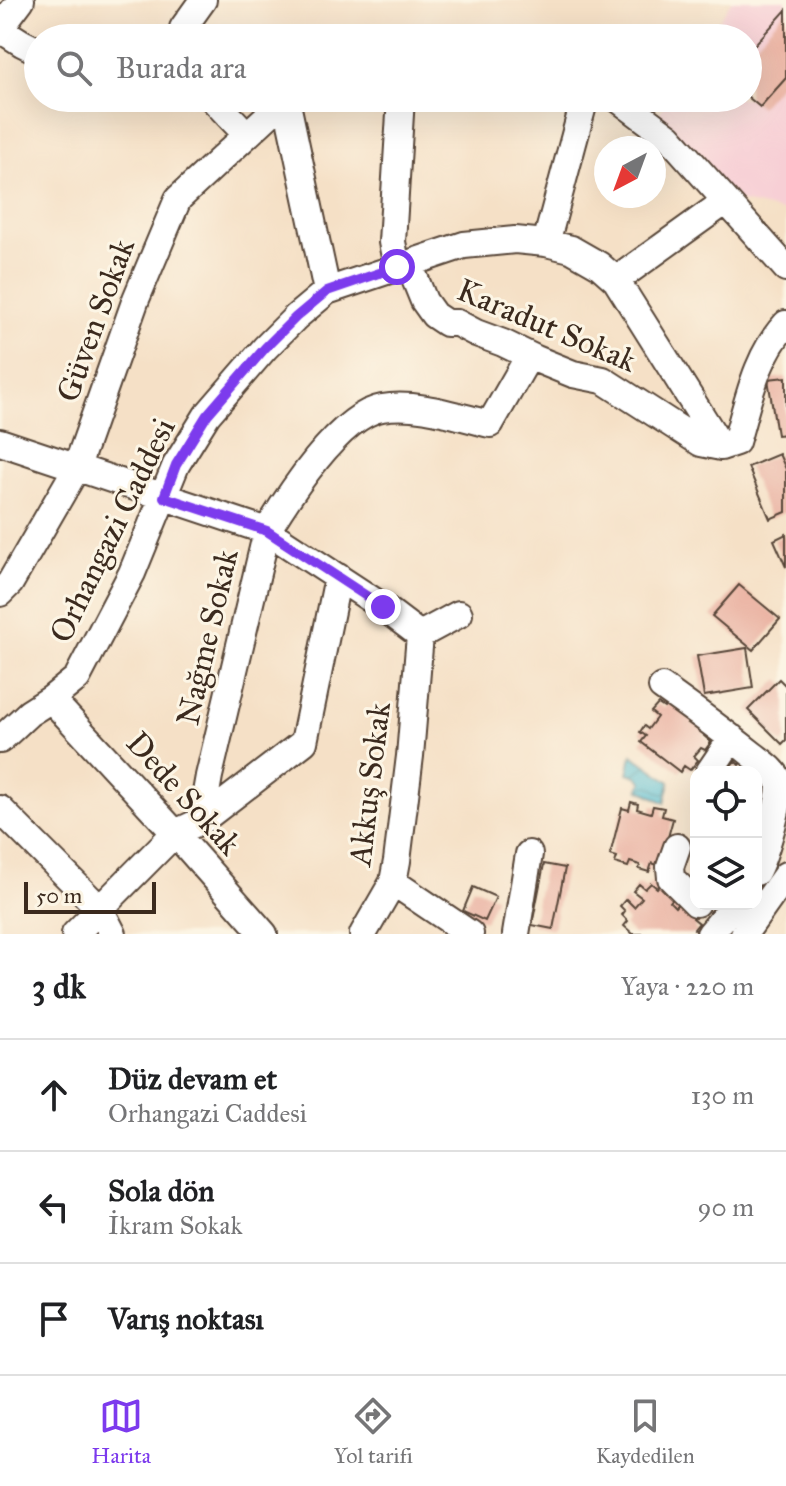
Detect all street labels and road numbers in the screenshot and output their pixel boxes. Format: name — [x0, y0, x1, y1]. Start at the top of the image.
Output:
street label: Güven Sokak — [48, 233, 143, 407]
street label: Karadut Sokak — [451, 270, 642, 381]
street label: Orhangazi Caddesi — [41, 411, 184, 649]
street label: Nağme Sokak — [168, 545, 247, 729]
street label: Akkuş Sokak — [340, 700, 399, 870]
street label: Dede Sokak — [118, 724, 249, 863]

